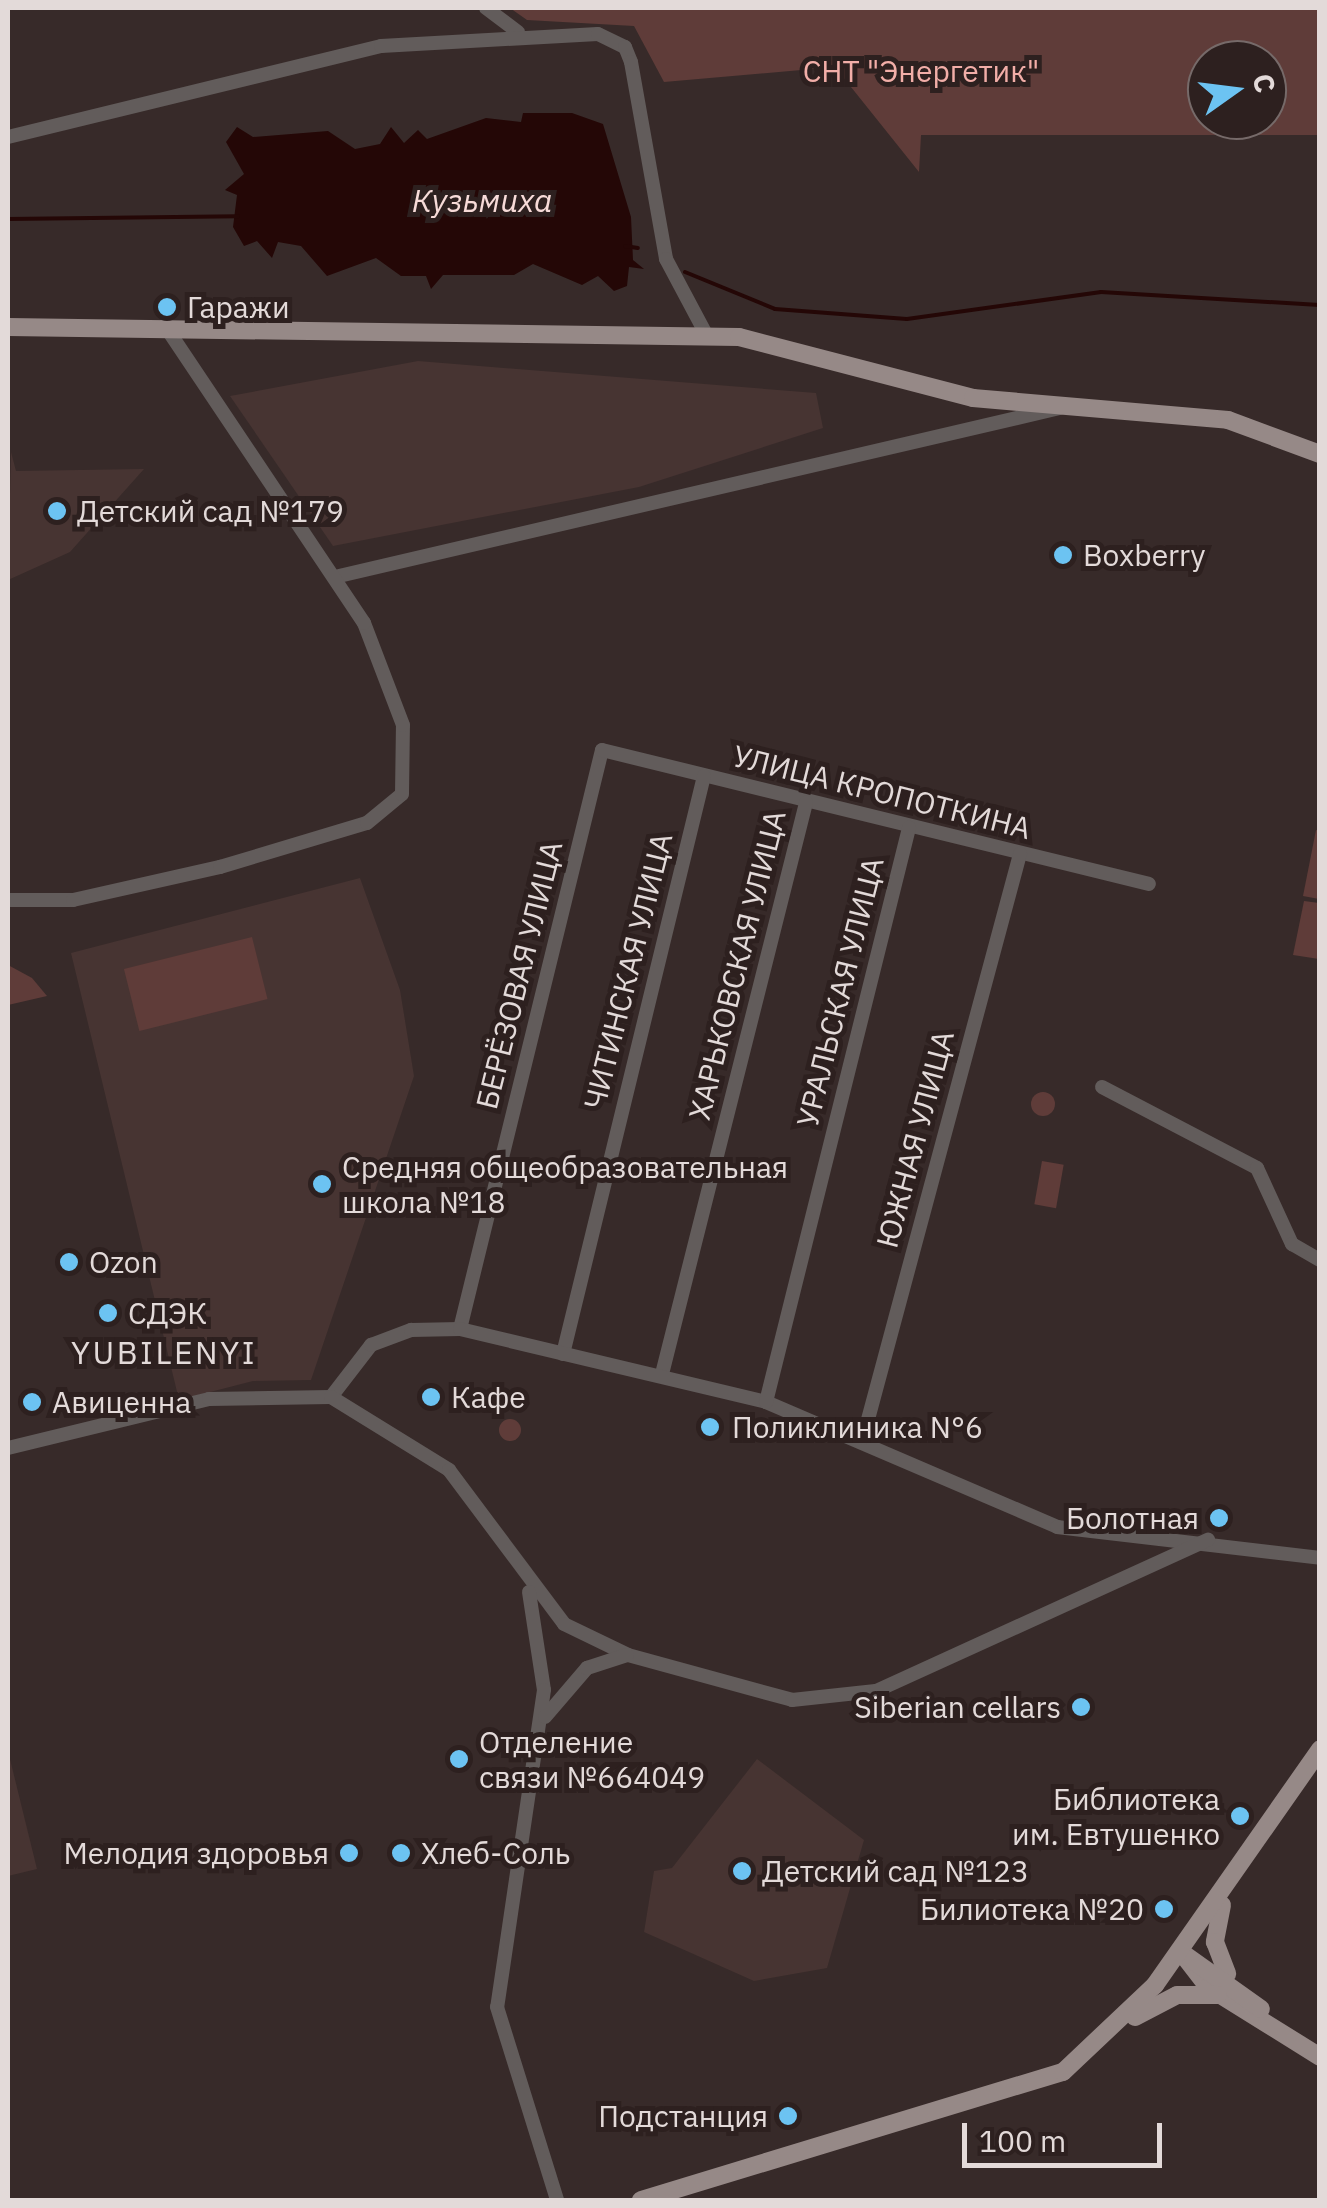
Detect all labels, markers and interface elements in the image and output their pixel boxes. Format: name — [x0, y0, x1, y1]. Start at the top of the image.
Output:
north arrow — [1187, 40, 1287, 140]
park label: СНТ "Энергетик" — [803, 53, 1039, 89]
text: С — [1244, 70, 1285, 96]
water label: Кузьмиха — [412, 181, 552, 219]
place label: Гаражи — [187, 289, 290, 325]
marker: Гаражи — [156, 296, 178, 318]
place label: Детский сад №179 — [77, 493, 344, 529]
marker: Детский сад №179 — [46, 500, 68, 522]
place label: Boxberry — [1083, 537, 1205, 573]
marker: Boxberry — [1052, 544, 1074, 566]
street label: УЛИЦА КРОПОТКИНА — [729, 738, 1035, 846]
street label: ХАРЬКОВСКАЯ УЛИЦА — [681, 806, 793, 1124]
street label: ЧИТИНСКАЯ УЛИЦА — [576, 829, 680, 1113]
street label: БЕРЁЗОВАЯ УЛИЦА — [468, 837, 570, 1113]
street label: УРАЛЬСКАЯ УЛИЦА — [789, 853, 891, 1131]
street label: ЮЖНАЯ УЛИЦА — [869, 1027, 961, 1251]
place label: Средняя общеобразовательная школа №18 — [342, 1149, 788, 1220]
marker: Средняя общеобразовательная школа №18 — [311, 1173, 333, 1195]
place label: Ozon — [89, 1244, 158, 1280]
marker: Ozon — [58, 1251, 80, 1273]
place label: СДЭК — [128, 1295, 207, 1331]
marker: СДЭК — [97, 1302, 119, 1324]
district label: YUBILENYI — [71, 1333, 257, 1371]
place label: Кафе — [451, 1379, 526, 1415]
place label: Авиценна — [52, 1384, 191, 1420]
marker: Кафе — [420, 1386, 442, 1408]
marker: Авиценна — [21, 1391, 43, 1413]
place label: Поликлиника N°6 — [732, 1409, 983, 1445]
marker: Поликлиника N°6 — [697, 1414, 723, 1440]
place label: Болотная — [1066, 1500, 1199, 1536]
marker: Болотная — [1208, 1507, 1230, 1529]
place label: Siberian cellars — [854, 1689, 1061, 1725]
marker: Siberian cellars — [1070, 1696, 1092, 1718]
place label: Отделение связи №664049 — [479, 1724, 705, 1794]
marker: Отделение связи №664049 — [448, 1748, 470, 1770]
place label: Библиотека им. Евтушенко — [1012, 1781, 1220, 1852]
marker: Библиотека им. Евтушенко — [1229, 1805, 1251, 1827]
place label: Мелодия здоровья — [63, 1835, 329, 1871]
place label: Хлеб-Соль — [421, 1835, 570, 1871]
marker: Мелодия здоровья — [338, 1842, 360, 1864]
marker: Хлеб-Соль — [390, 1842, 412, 1864]
place label: Детский сад №123 — [762, 1853, 1029, 1889]
marker: Детский сад №123 — [731, 1860, 753, 1882]
place label: Билиотека №20 — [920, 1891, 1144, 1927]
marker: Билиотека №20 — [1153, 1898, 1175, 1920]
place label: Подстанция — [598, 2098, 768, 2134]
scale bar — [967, 2103, 1167, 2165]
marker: Подстанция — [777, 2105, 799, 2127]
text: 100 m — [979, 2121, 1066, 2160]

